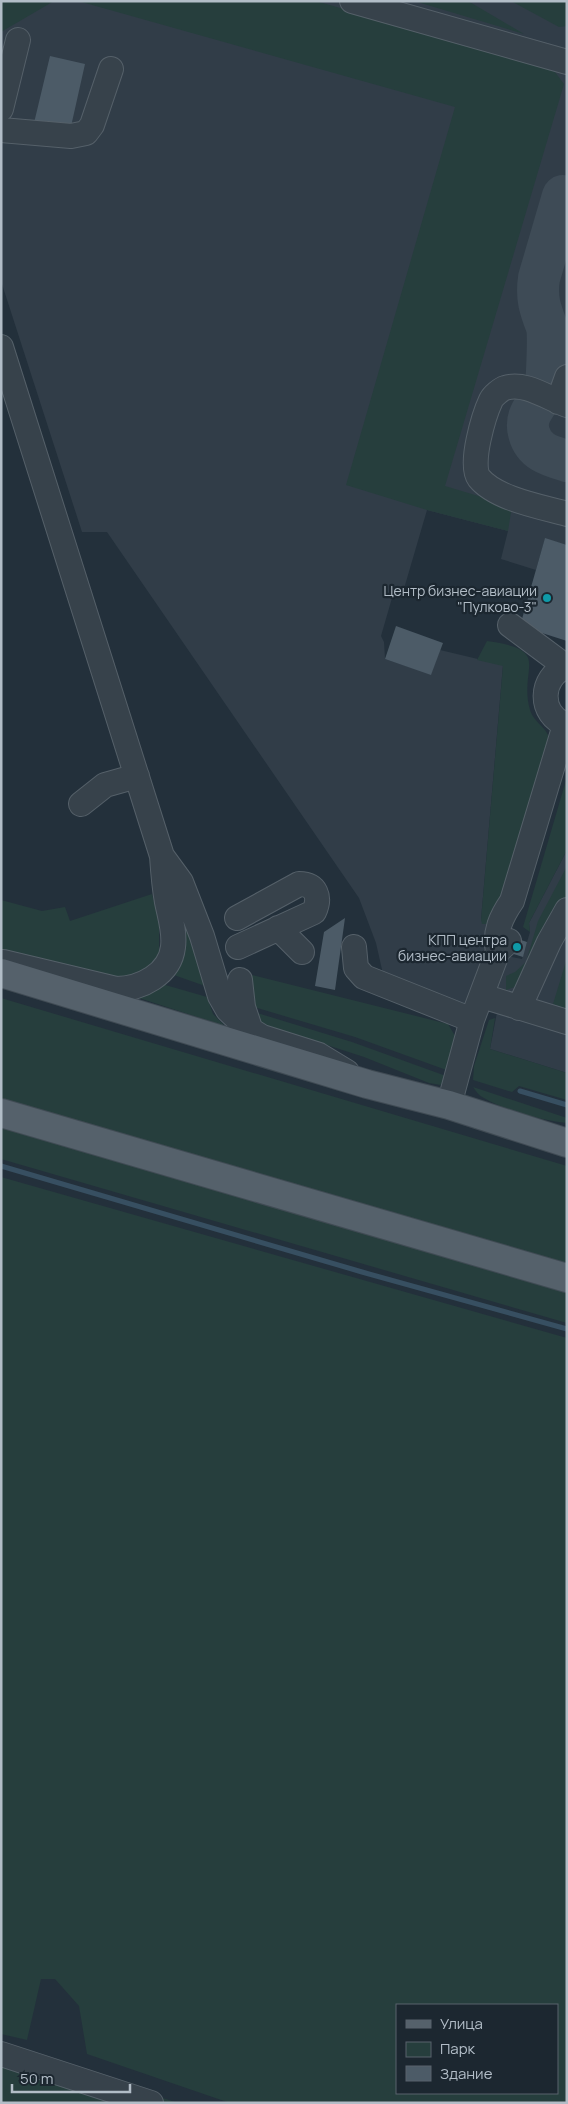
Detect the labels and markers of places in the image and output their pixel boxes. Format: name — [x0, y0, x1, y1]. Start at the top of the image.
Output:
place label: Центр бизнес-авиации "Пулково-3" — [383, 581, 537, 616]
marker: Центр бизнес-авиации "Пулково-3" — [541, 592, 553, 604]
place label: КПП центра бизнес-авиации — [398, 930, 507, 965]
marker: КПП центра бизнес-авиации — [511, 941, 523, 953]

